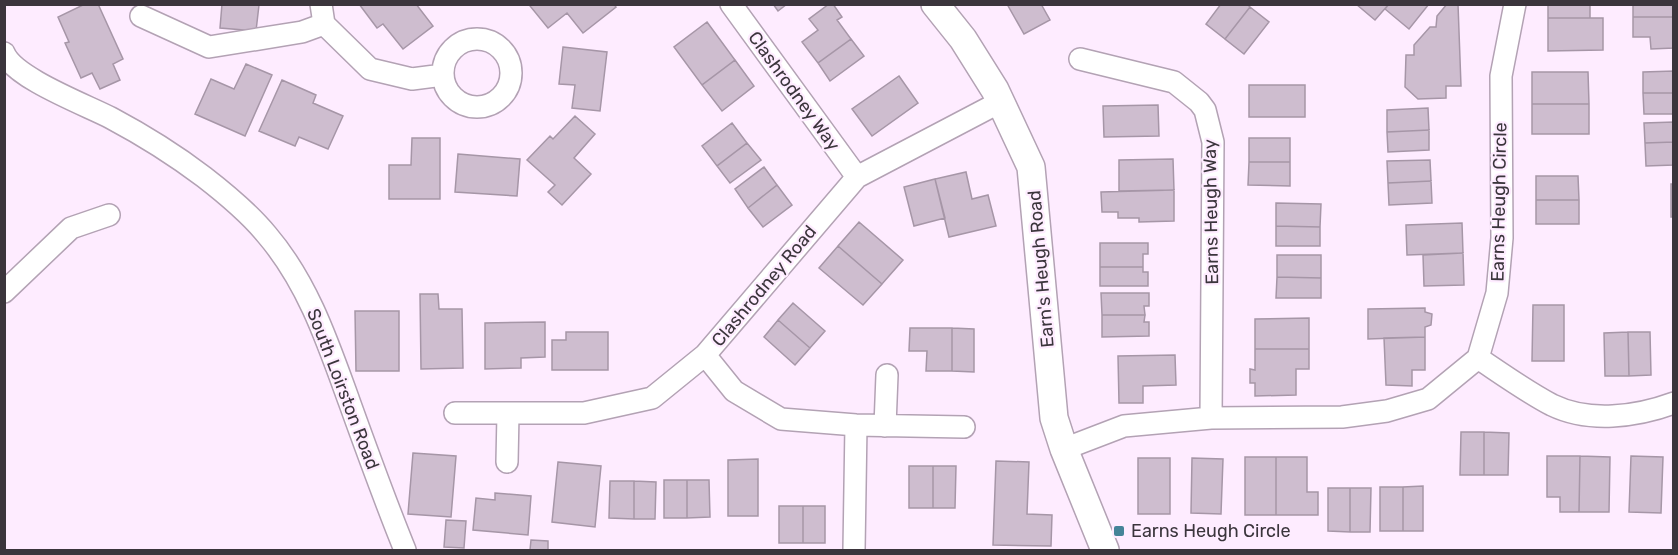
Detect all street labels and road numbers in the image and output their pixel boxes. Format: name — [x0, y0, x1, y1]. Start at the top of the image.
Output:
street label: Clashrodney Way — [743, 27, 845, 155]
street label: Earns Heugh Circle — [1487, 122, 1511, 282]
street label: Earns Heugh Way — [1199, 139, 1223, 285]
street label: Earn's Heugh Road — [1023, 189, 1059, 349]
street label: Clashrodney Road — [707, 221, 821, 351]
street label: South Loirston Road — [302, 305, 384, 473]

